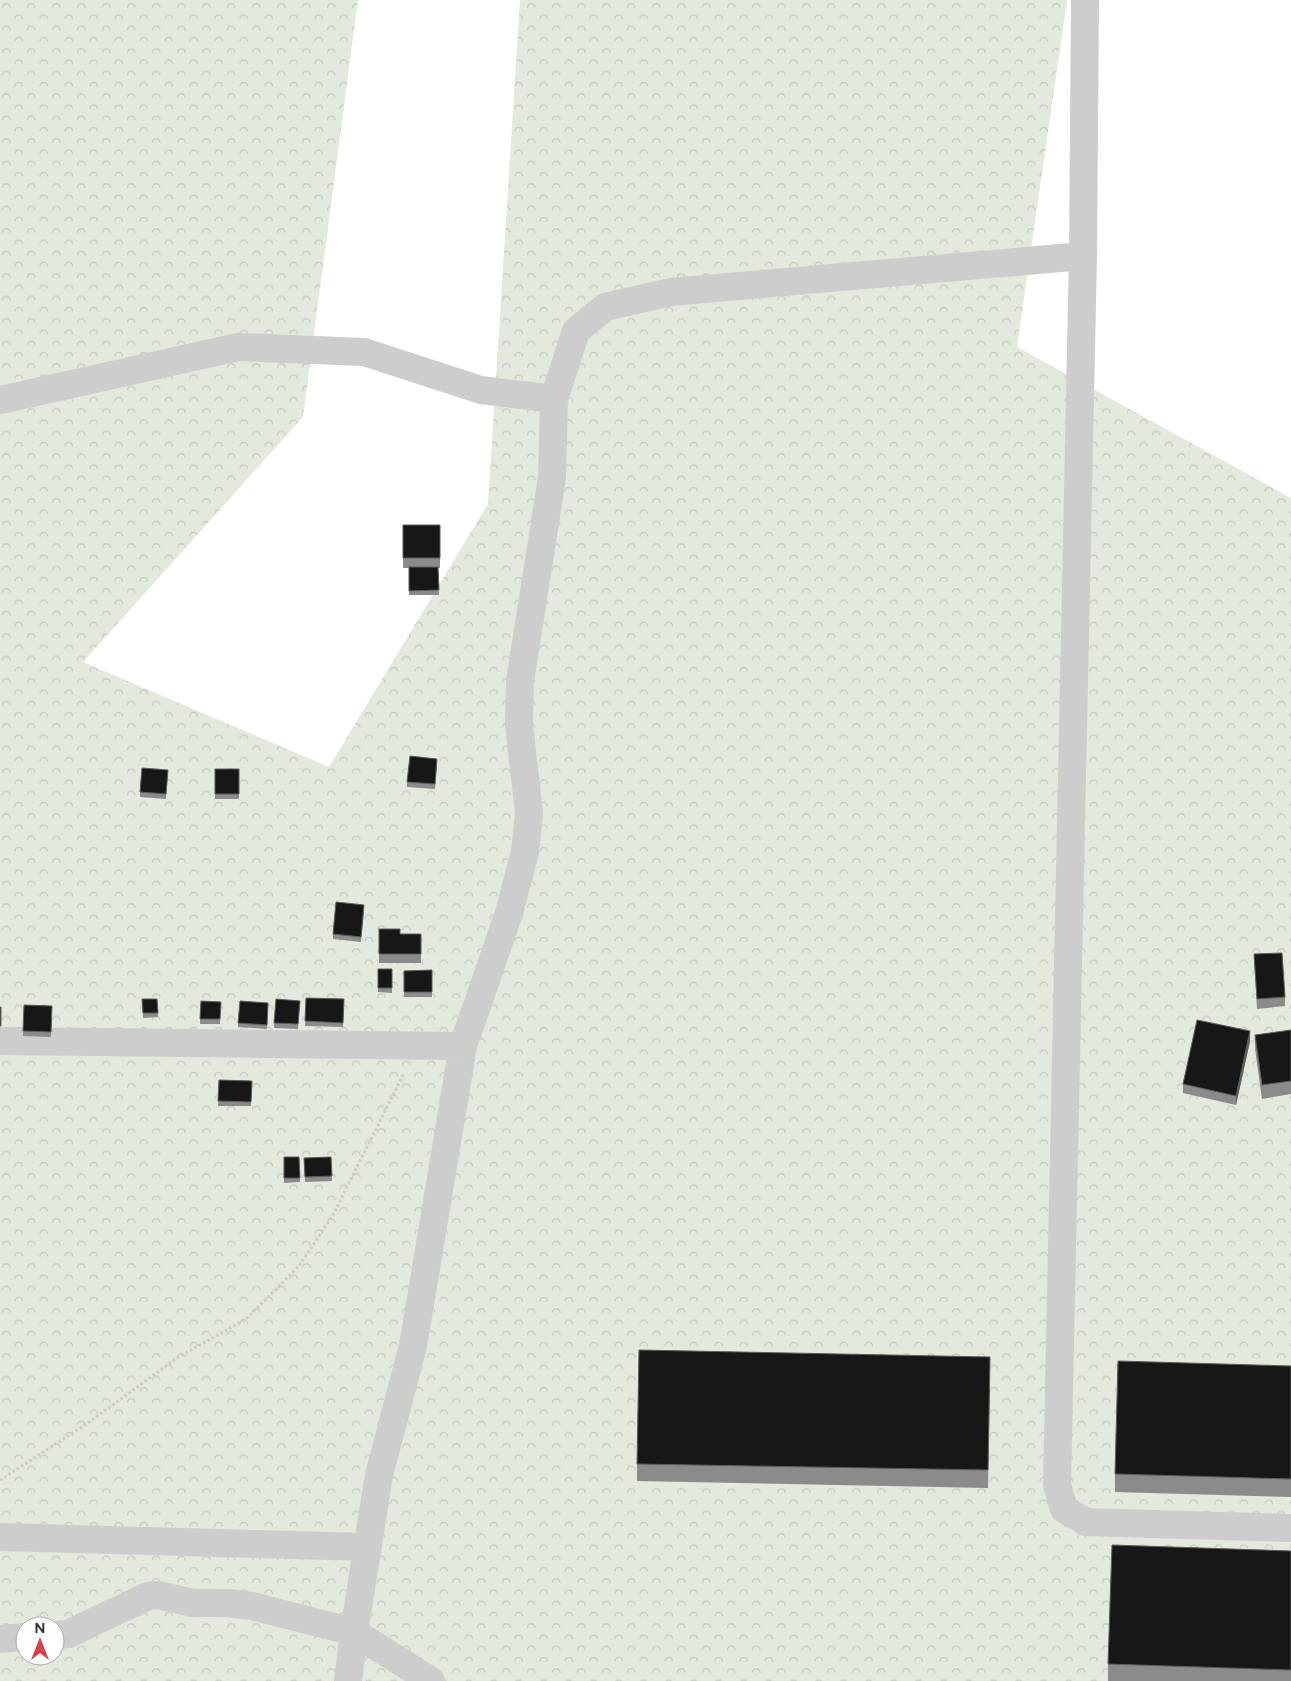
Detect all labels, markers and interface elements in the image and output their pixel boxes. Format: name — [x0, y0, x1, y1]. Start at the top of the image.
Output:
north arrow — [15, 1616, 65, 1666]
text: N — [35, 1620, 45, 1637]

